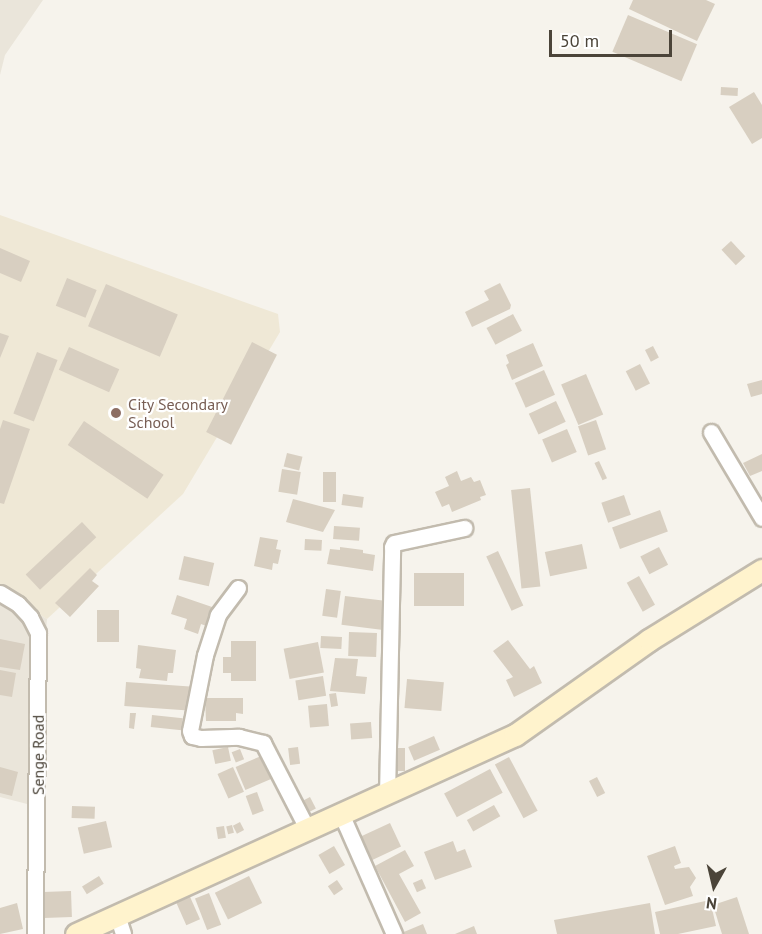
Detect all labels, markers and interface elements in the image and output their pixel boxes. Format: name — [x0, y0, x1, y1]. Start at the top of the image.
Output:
scale bar — [552, 18, 675, 56]
text: 50 m — [560, 29, 599, 52]
place label: City Secondary School — [128, 394, 229, 432]
marker: City Secondary School — [109, 406, 123, 420]
street label: Senge Road — [28, 715, 48, 795]
north arrow — [684, 856, 744, 916]
text: N — [705, 893, 718, 914]

